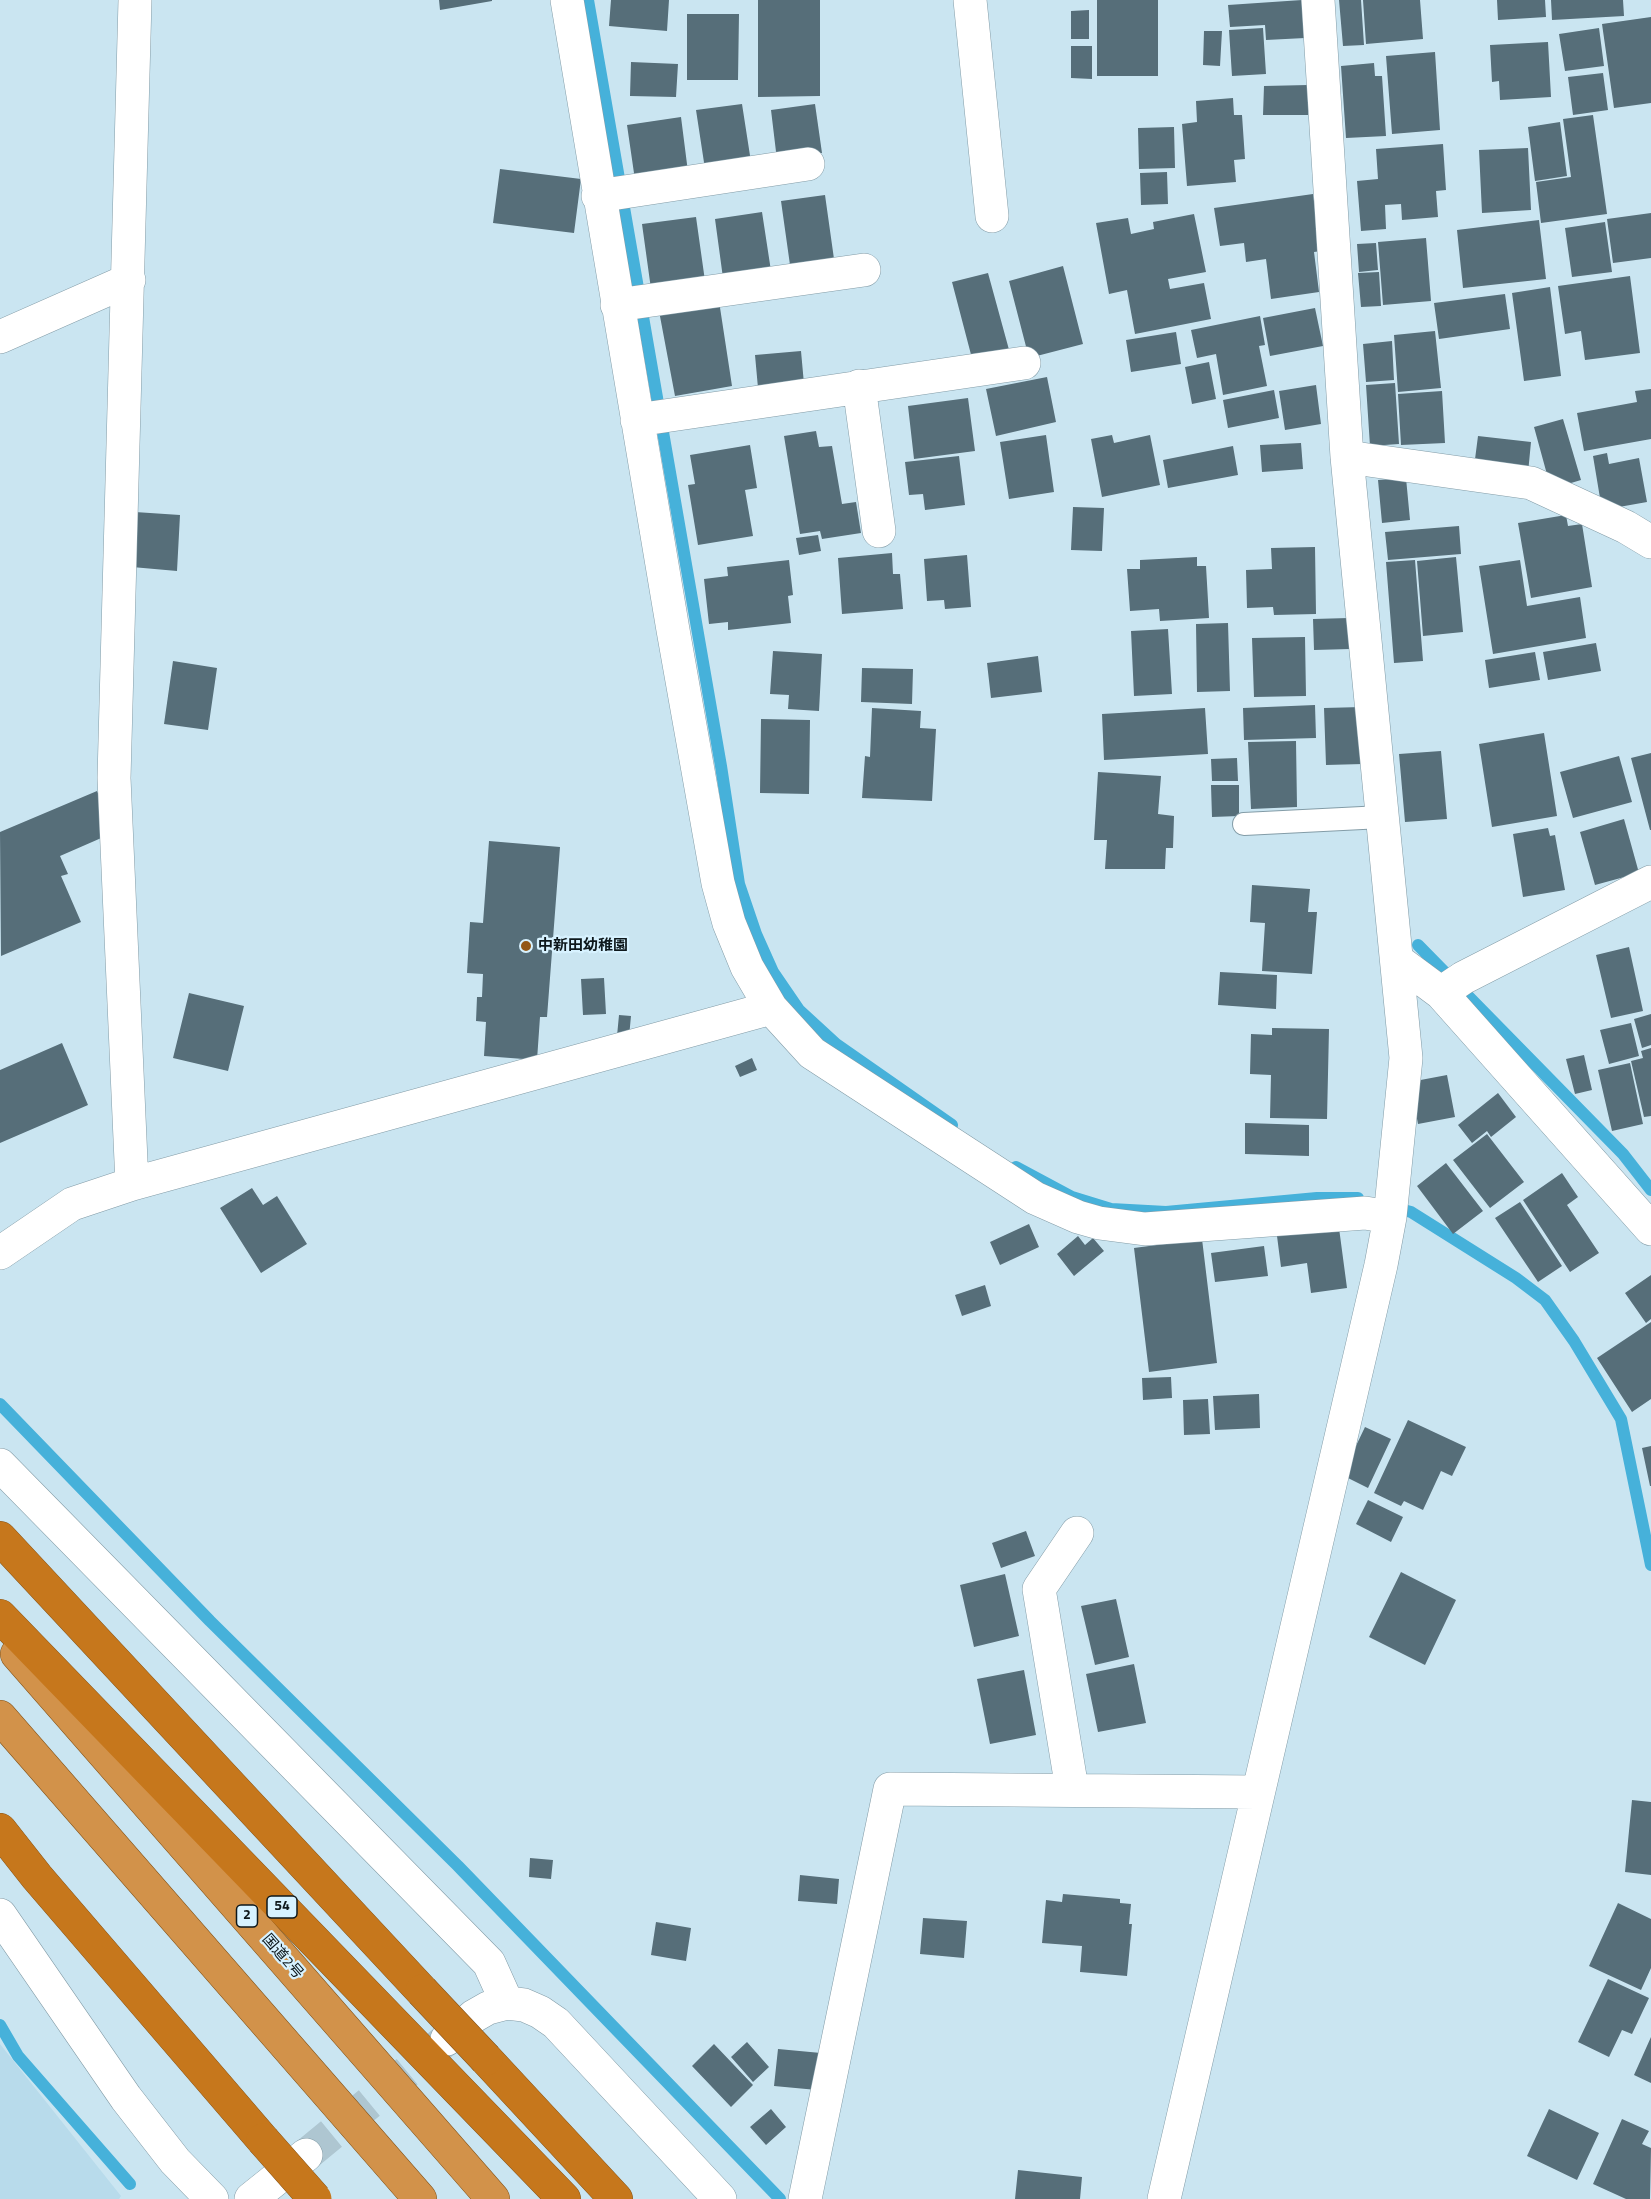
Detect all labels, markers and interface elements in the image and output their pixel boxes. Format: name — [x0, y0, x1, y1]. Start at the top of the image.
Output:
place label: 中新田幼稚園 — [538, 937, 628, 955]
marker: 中新田幼稚園 — [519, 939, 533, 953]
road number: 54 — [267, 1896, 297, 1918]
road number: 2 — [236, 1905, 258, 1927]
street label: 国道2号 — [258, 1931, 306, 1983]

